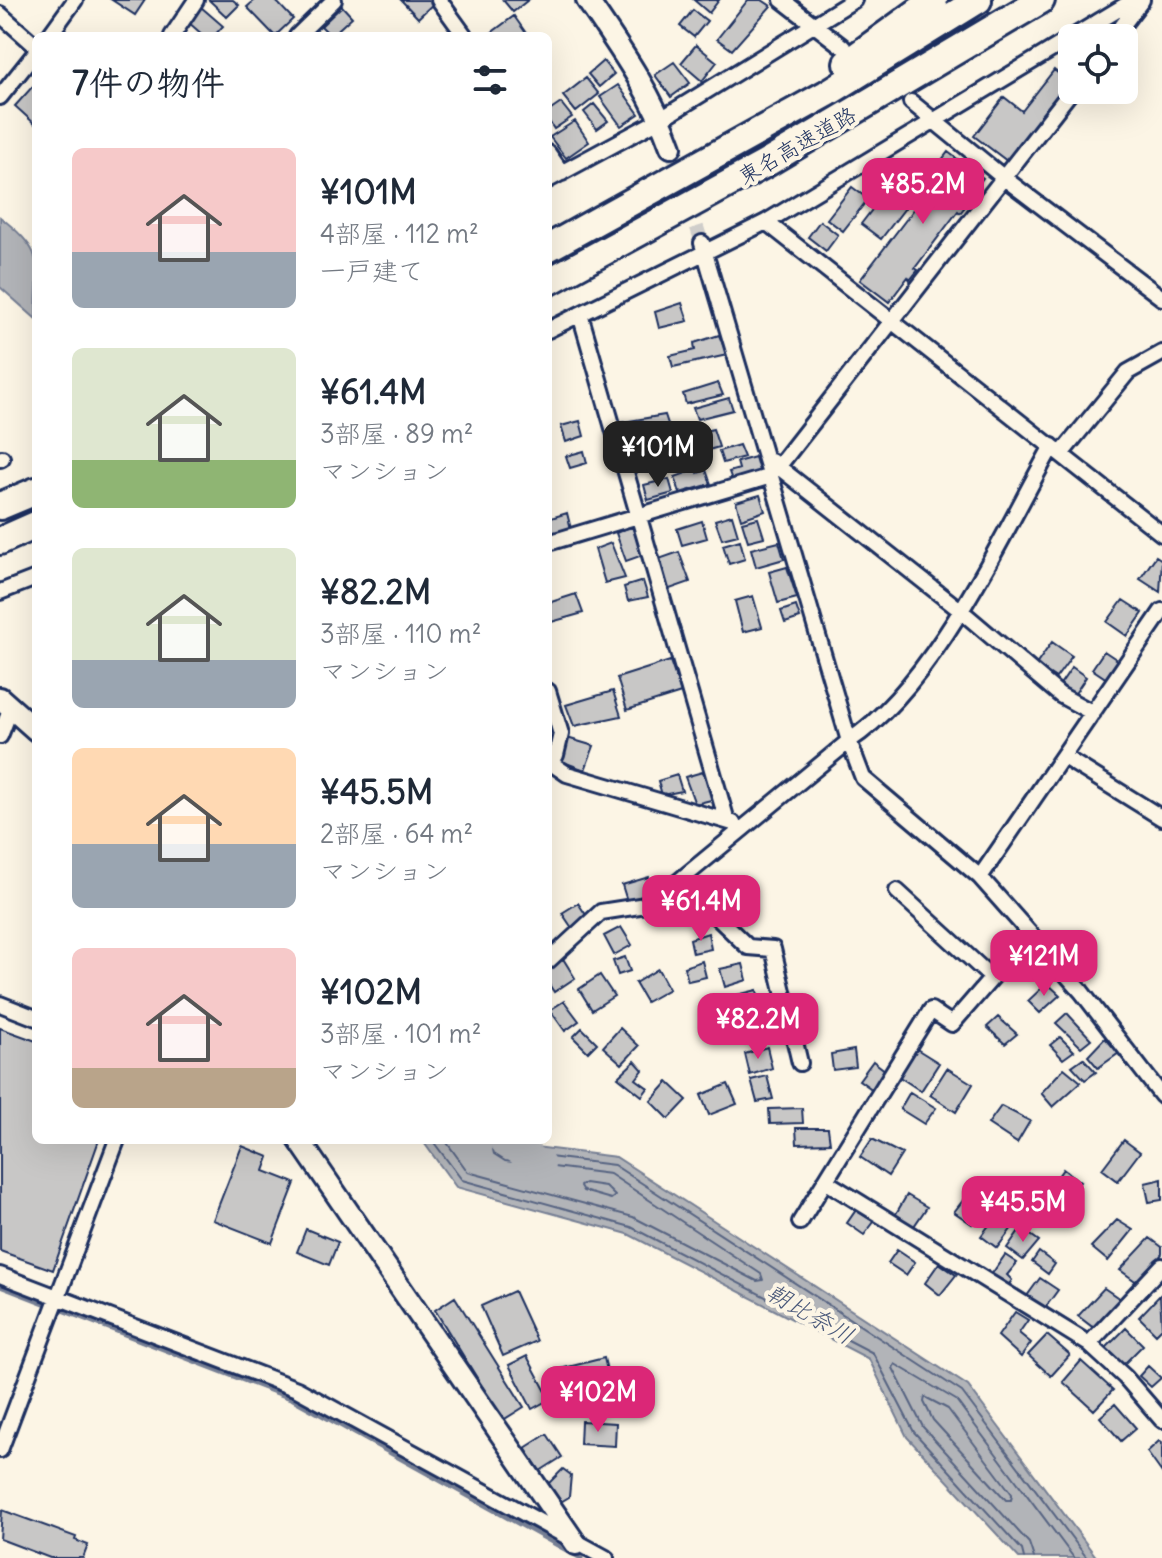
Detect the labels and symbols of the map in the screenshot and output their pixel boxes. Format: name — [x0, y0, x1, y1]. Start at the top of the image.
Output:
street label: 東名高速道路 — [733, 100, 861, 190]
pin: ¥85.2M — [858, 158, 988, 226]
pin: ¥101M — [602, 421, 714, 489]
pin: ¥61.4M — [636, 875, 766, 943]
pin: ¥121M — [988, 930, 1100, 998]
pin: ¥82.2M — [693, 993, 823, 1061]
pin: ¥45.5M — [958, 1176, 1088, 1244]
water label: 朝比奈川 — [761, 1276, 860, 1350]
pin: ¥102M — [542, 1366, 654, 1434]

